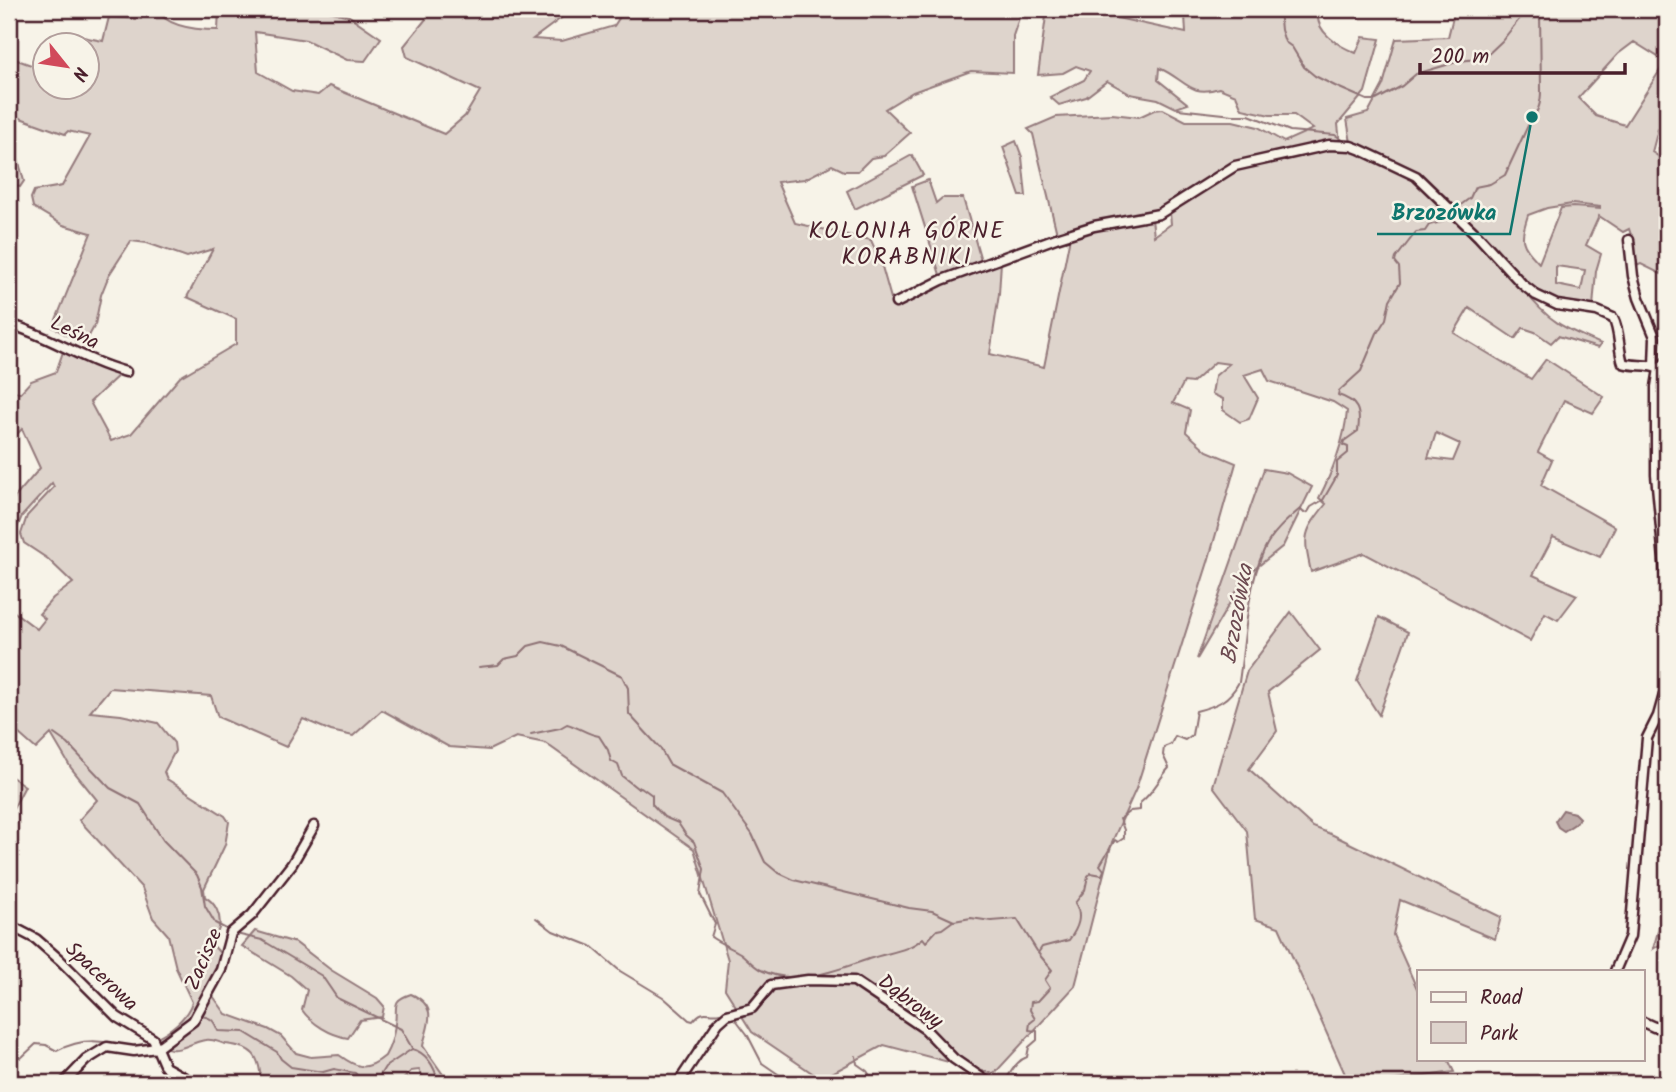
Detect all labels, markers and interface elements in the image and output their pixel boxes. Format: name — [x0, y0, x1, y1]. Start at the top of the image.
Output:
north arrow — [32, 32, 102, 102]
scale bar — [1420, 32, 1625, 76]
text: 200 m — [1431, 41, 1489, 74]
text: N — [63, 61, 95, 86]
callout: Brzozówka — [1377, 190, 1510, 234]
text: Brzozówka — [1391, 196, 1497, 232]
district label: KOLONIA GÓRNE KORABNIKI — [809, 214, 1005, 276]
street label: Leśna — [44, 307, 104, 359]
water label: Brzozówka — [1212, 560, 1265, 667]
street label: Zacisze — [177, 923, 232, 996]
street label: Spacerowa — [57, 934, 145, 1020]
street label: Dąbrowy — [870, 966, 950, 1038]
legend — [1417, 970, 1644, 1060]
text: Road — [1480, 982, 1523, 1015]
text: Park — [1480, 1018, 1518, 1051]

